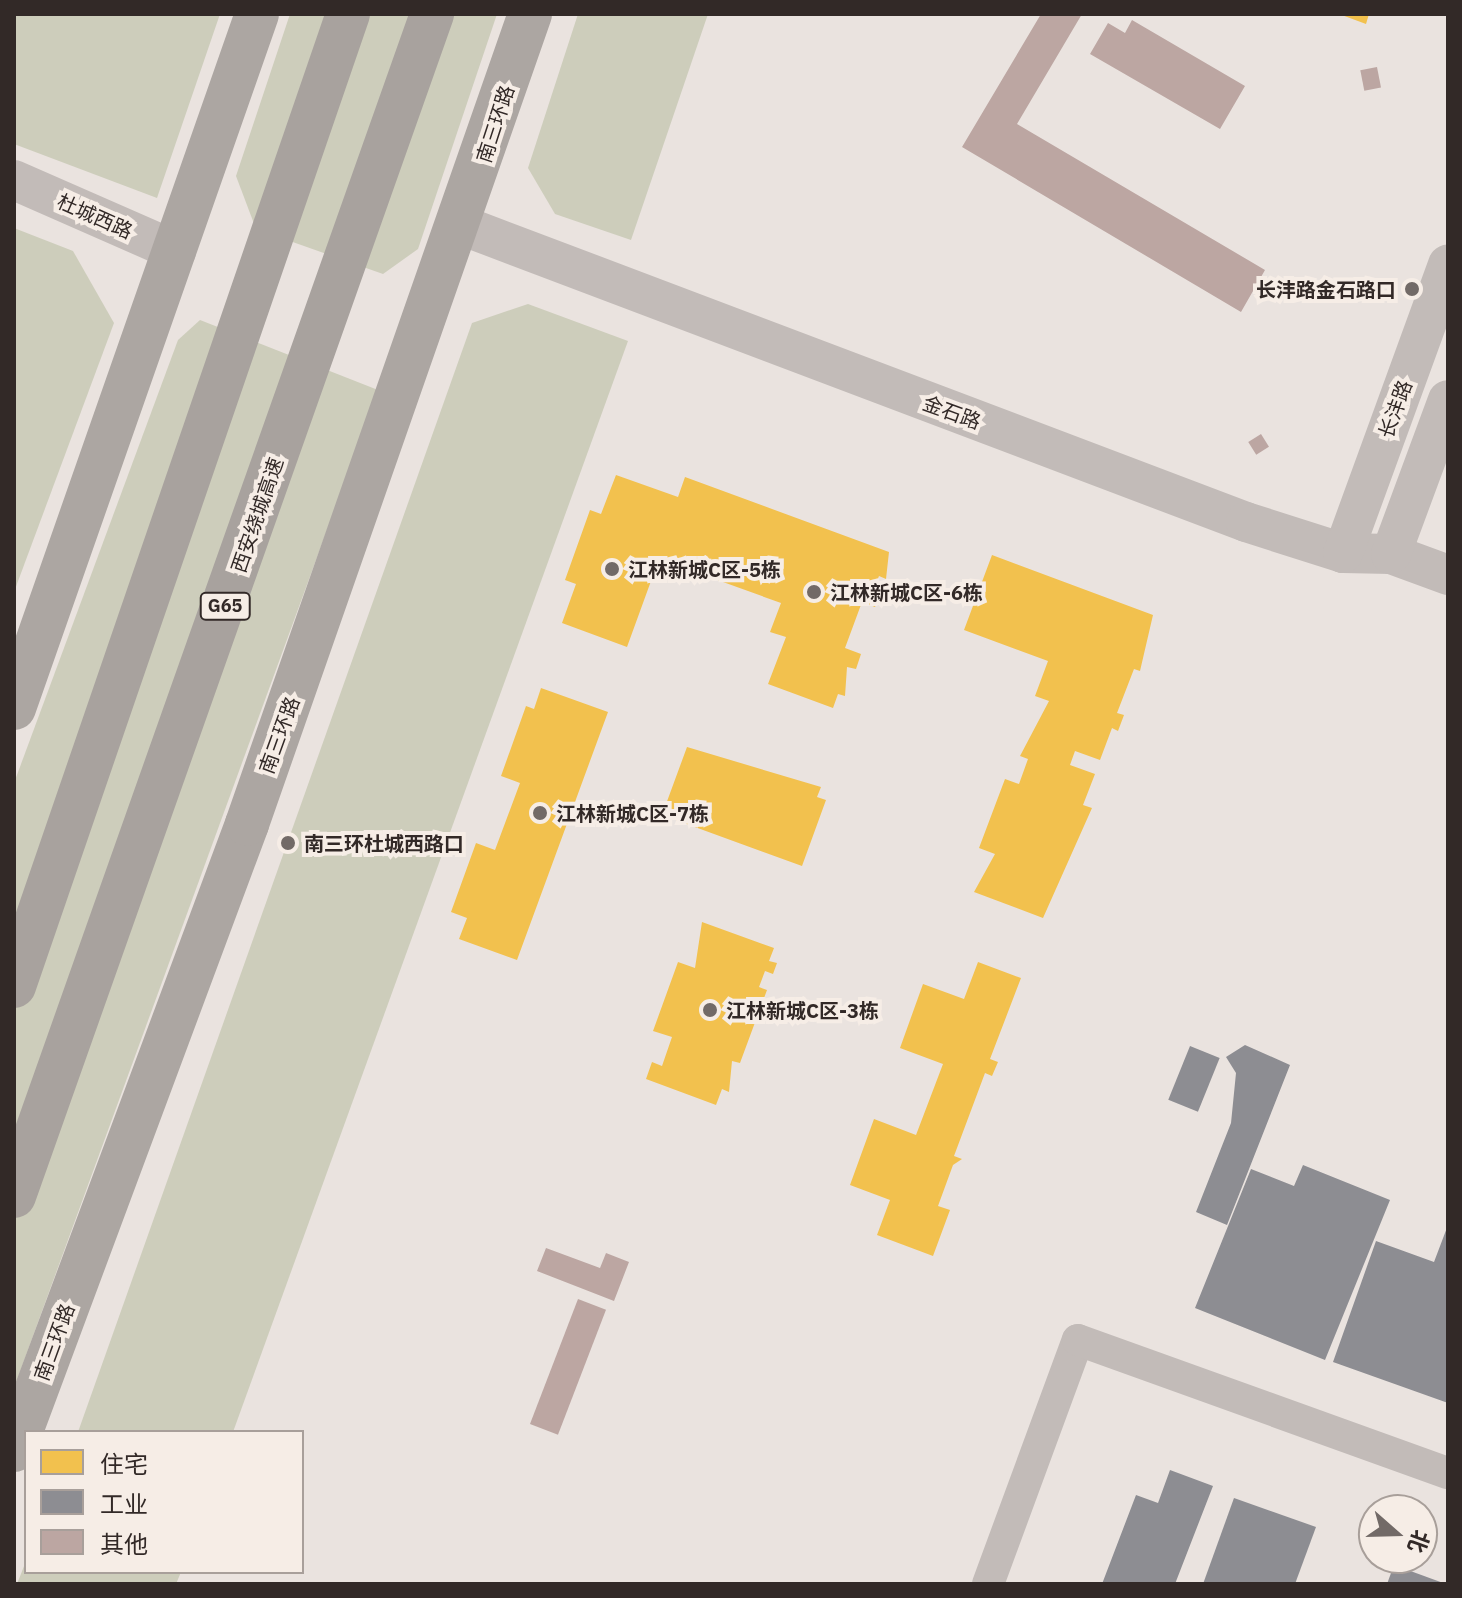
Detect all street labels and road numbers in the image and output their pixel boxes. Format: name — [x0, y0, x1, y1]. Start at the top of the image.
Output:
street label: 南三环路 — [471, 82, 519, 166]
street label: 杜城西路 — [54, 189, 136, 243]
street label: 长沣路 — [1373, 377, 1417, 441]
street label: 金石路 — [920, 390, 984, 434]
street label: 西安绕城高速 — [226, 454, 288, 576]
road number: G65 — [199, 592, 251, 620]
street label: 南三环路 — [254, 693, 304, 777]
street label: 南三环路 — [29, 1300, 79, 1384]

